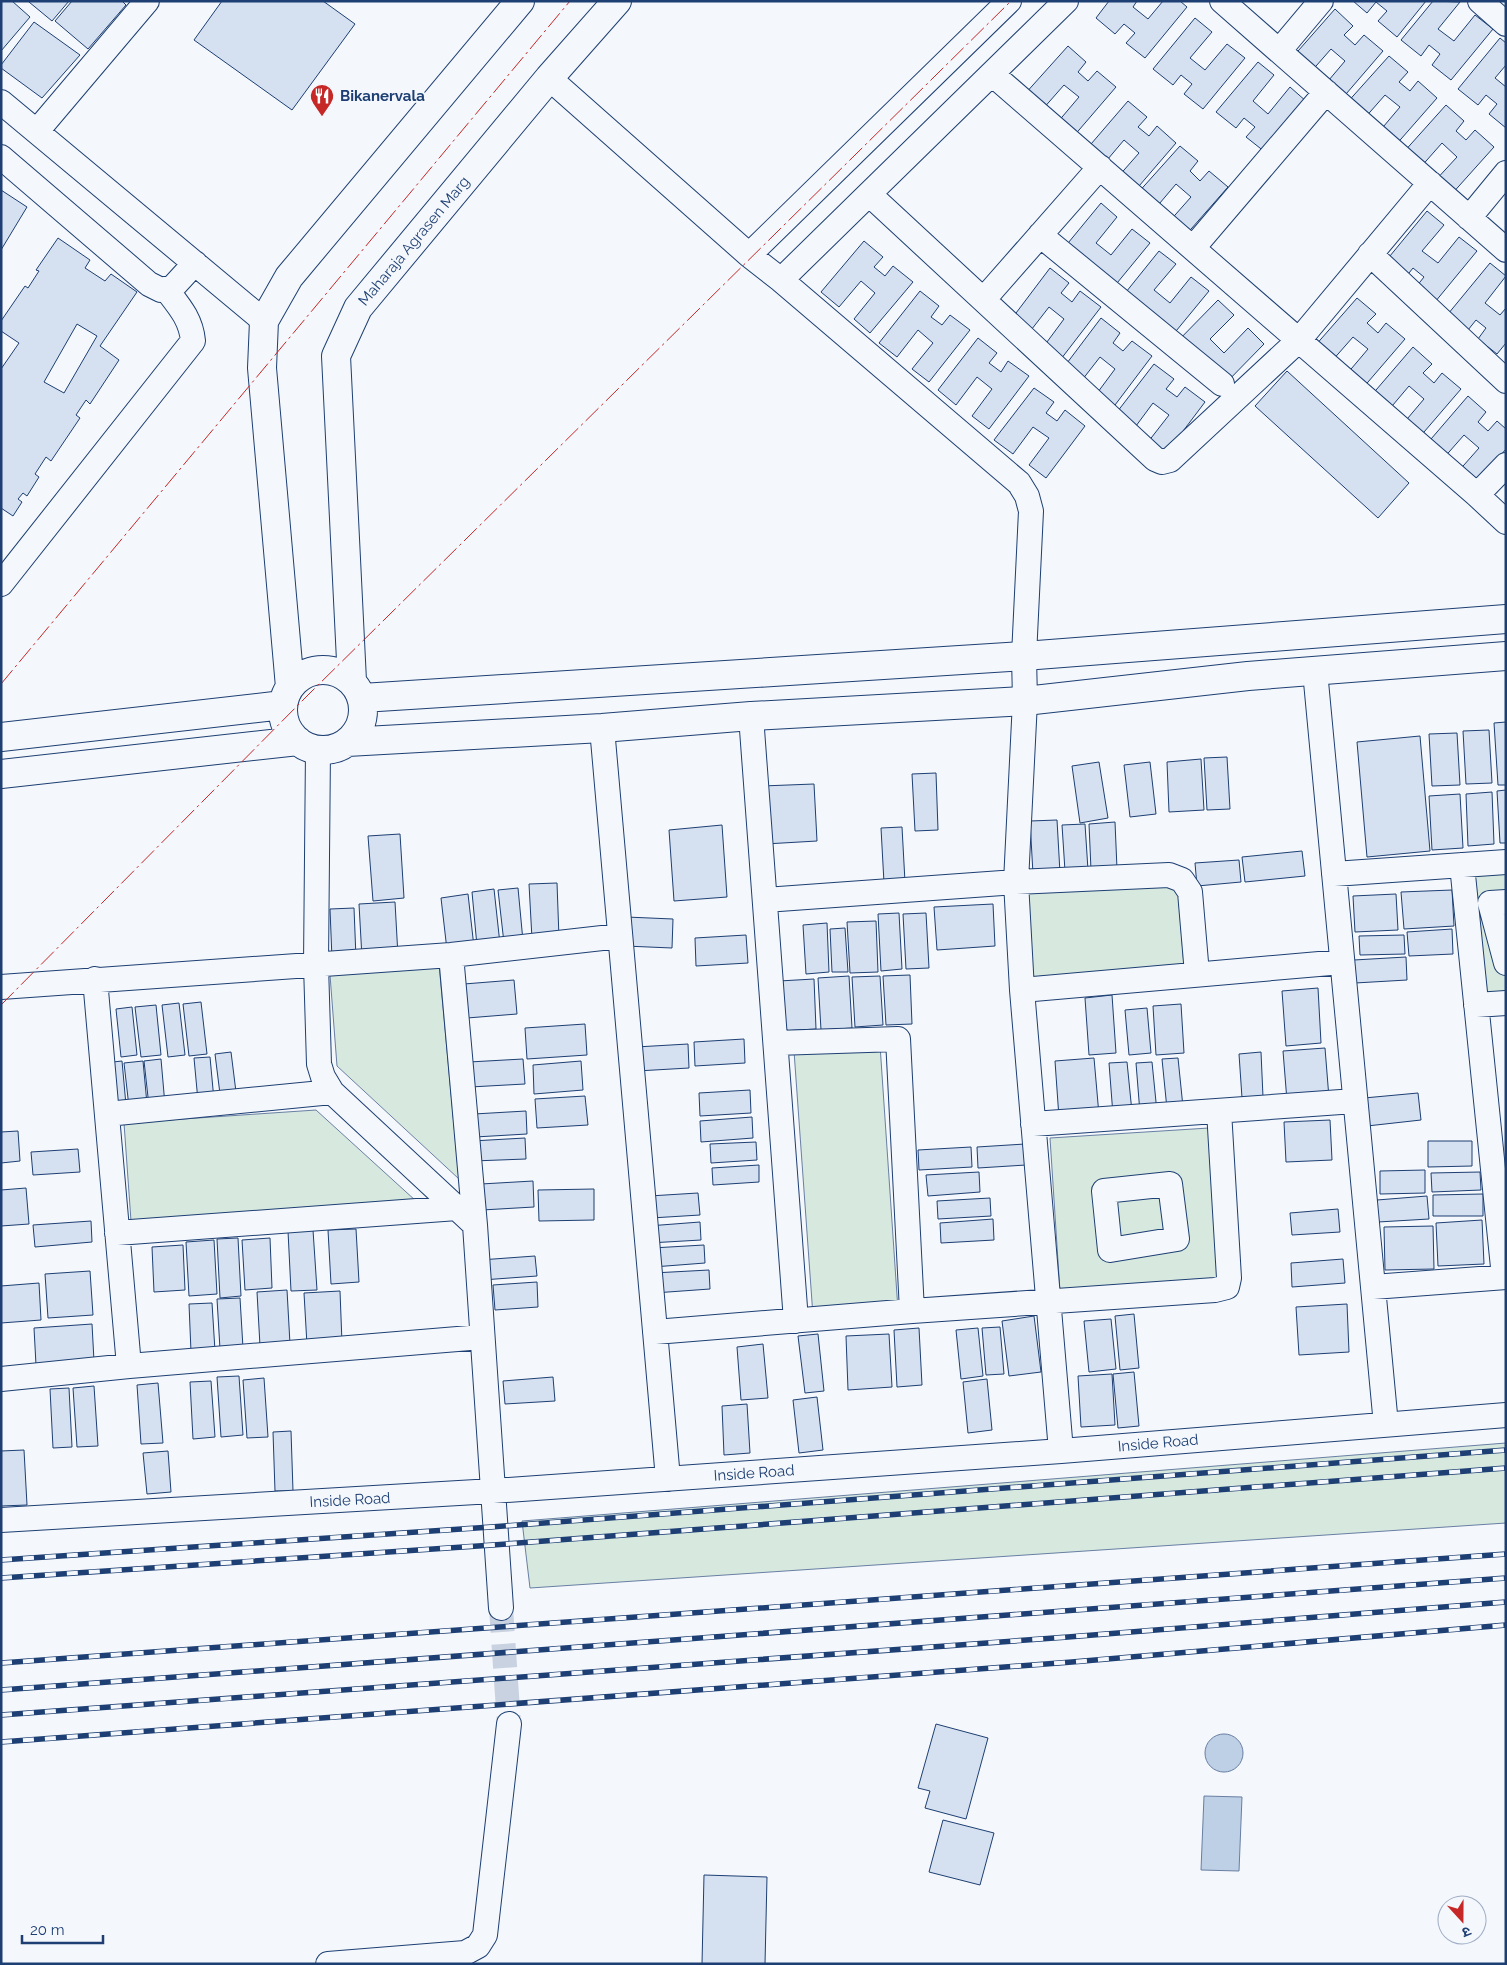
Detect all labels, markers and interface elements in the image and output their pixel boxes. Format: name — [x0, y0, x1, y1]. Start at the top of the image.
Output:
restaurant icon: Bikanervala — [309, 83, 335, 117]
place label: Bikanervala — [340, 87, 425, 105]
street label: Maharaja Agrasen Marg — [355, 173, 473, 309]
street label: Inside Road — [1117, 1431, 1199, 1455]
street label: Inside Road — [713, 1461, 795, 1485]
street label: Inside Road — [309, 1489, 391, 1511]
north arrow — [1437, 1895, 1487, 1945]
scale bar — [22, 1912, 104, 1944]
text: 20 m — [30, 1921, 65, 1939]
text: उ — [1459, 1923, 1473, 1941]

